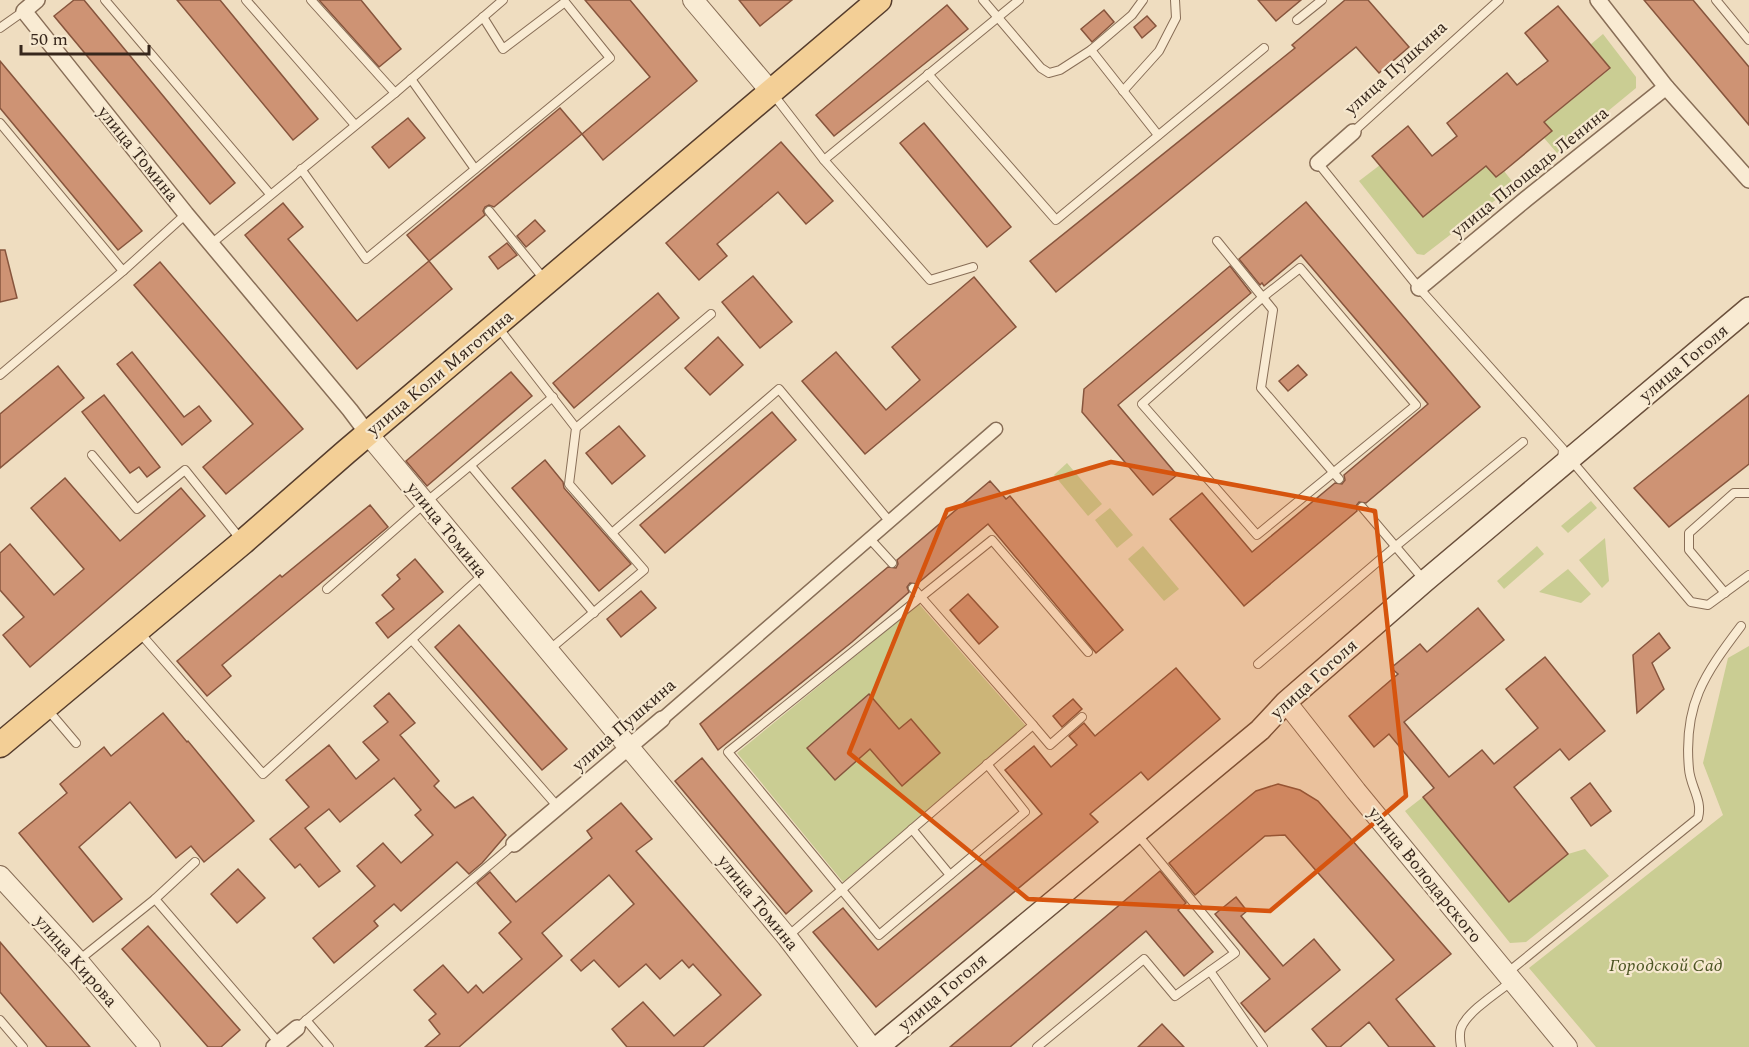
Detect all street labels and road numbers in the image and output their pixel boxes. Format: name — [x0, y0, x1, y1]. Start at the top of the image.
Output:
street label: улица Пушкина — [1338, 14, 1454, 122]
street label: улица Томина — [90, 99, 185, 208]
street label: улица Площадь Ленина — [1445, 100, 1615, 245]
street label: улица Коли Мяготина — [360, 303, 519, 443]
street label: улица Гоголя — [1633, 317, 1735, 409]
street label: улица Томина — [399, 475, 494, 584]
street label: улица Гоголя — [1264, 632, 1364, 726]
street label: улица Пушкина — [565, 672, 682, 779]
street label: улица Володарского — [1361, 800, 1489, 949]
street label: улица Томина — [710, 848, 805, 957]
street label: улица Кирова — [27, 908, 124, 1013]
street label: улица Гоголя — [892, 946, 994, 1038]

